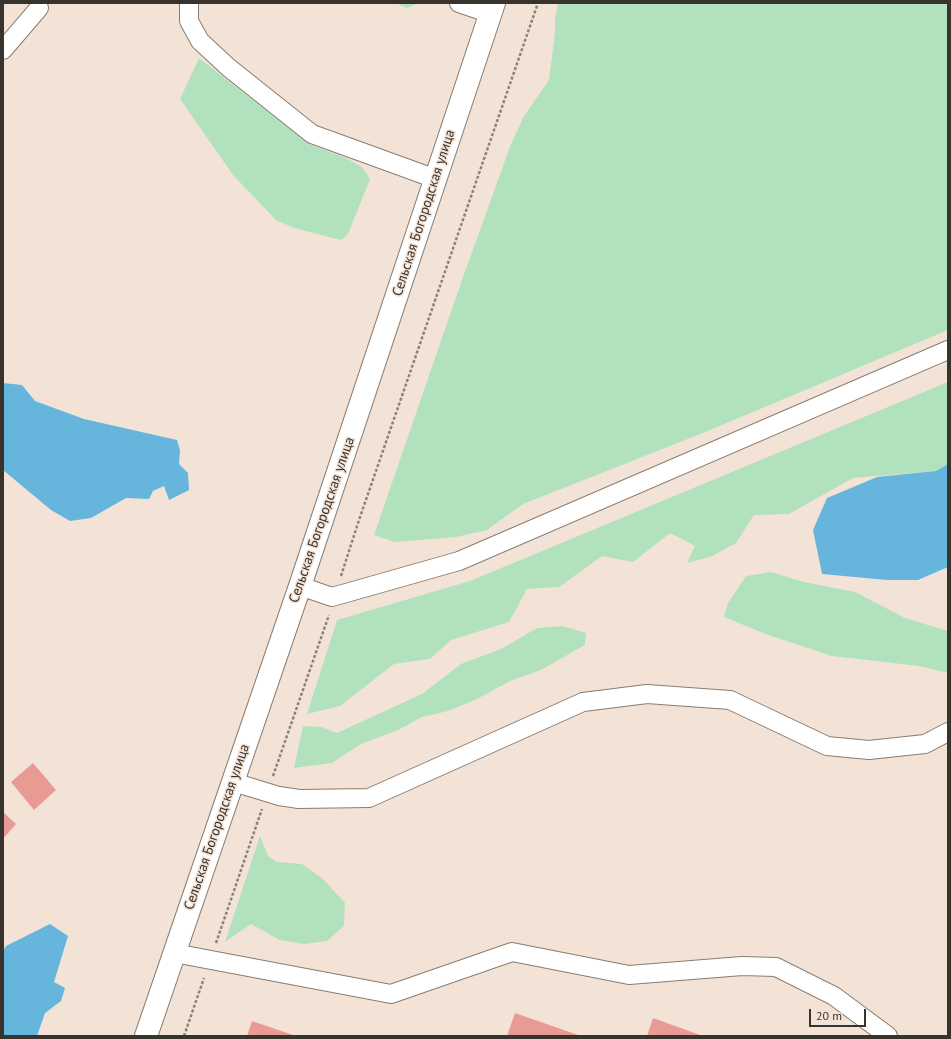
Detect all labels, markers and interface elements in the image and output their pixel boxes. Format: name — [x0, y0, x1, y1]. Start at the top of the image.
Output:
street label: Сельская Богородская улица — [389, 128, 459, 298]
street label: Сельская Богородская улица — [286, 435, 358, 605]
street label: Сельская Богородская улица — [181, 742, 253, 912]
scale bar — [811, 1001, 868, 1027]
text: 20 m — [816, 1008, 842, 1023]

